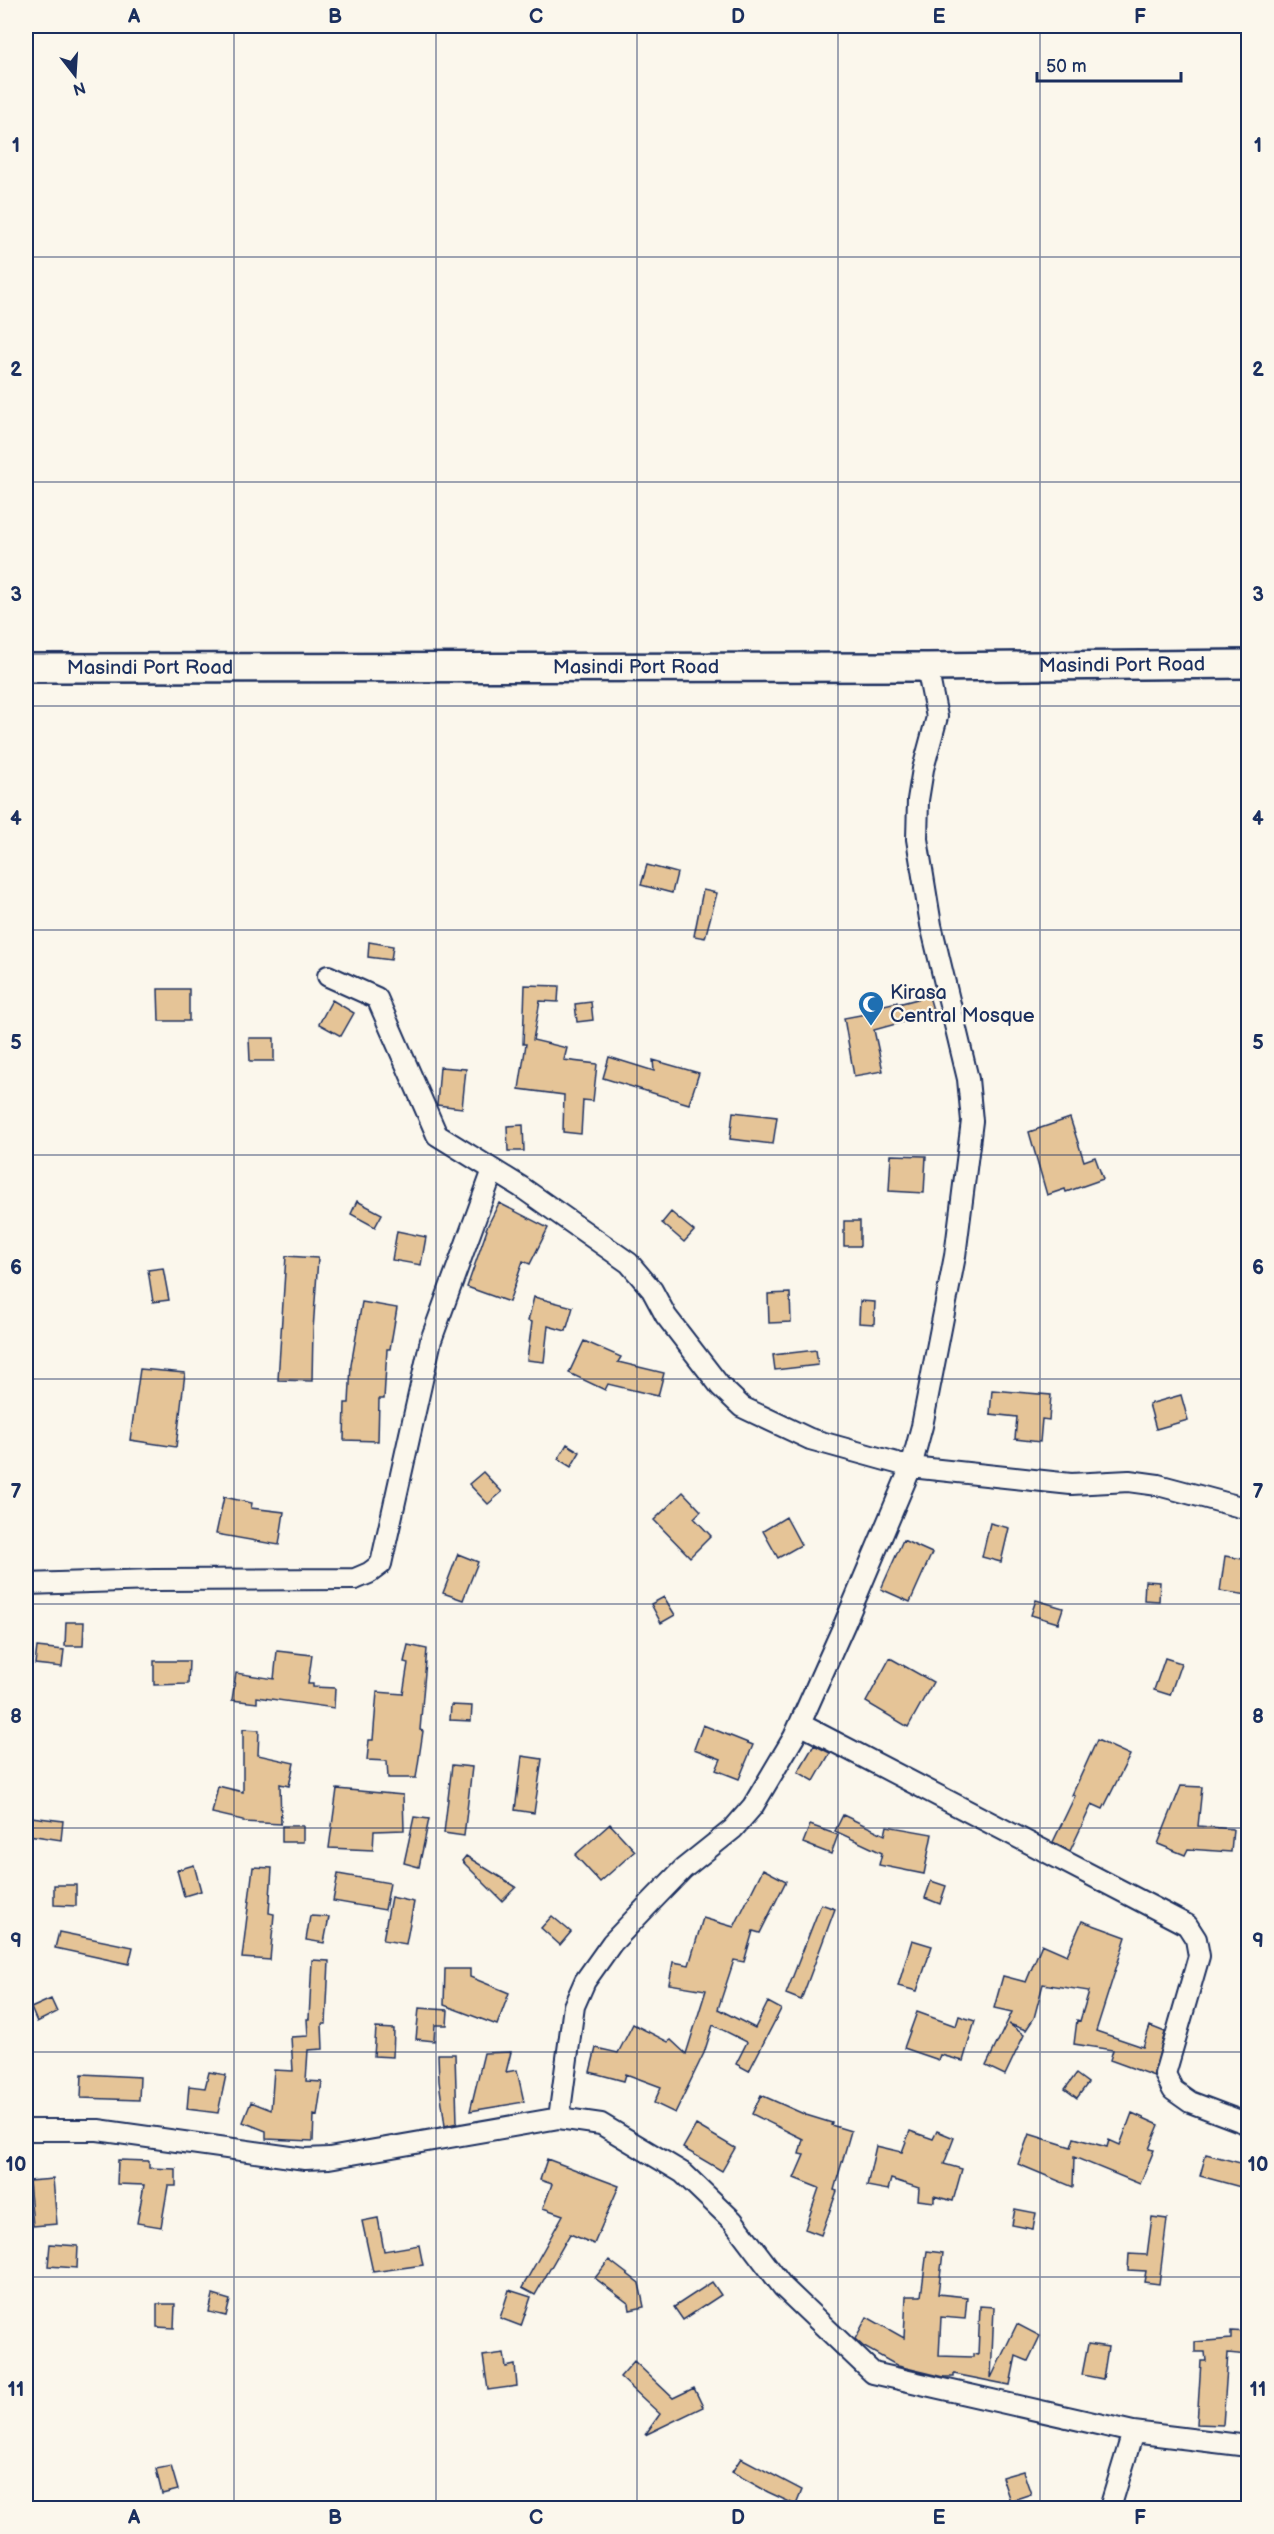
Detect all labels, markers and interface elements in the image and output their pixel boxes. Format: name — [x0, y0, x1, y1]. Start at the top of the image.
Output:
text: A — [127, 5, 141, 29]
text: B — [328, 5, 342, 29]
text: C — [529, 5, 543, 29]
text: D — [731, 5, 745, 29]
text: E — [933, 5, 946, 29]
text: F — [1134, 5, 1146, 29]
north arrow — [45, 45, 105, 105]
scale bar — [1037, 45, 1181, 83]
text: 50 m — [1046, 56, 1087, 77]
text: N — [70, 77, 87, 99]
text: 1 — [12, 134, 20, 158]
text: 1 — [1254, 134, 1262, 158]
text: 2 — [10, 358, 22, 382]
text: 2 — [1252, 358, 1264, 382]
text: 3 — [10, 583, 22, 607]
text: 3 — [1252, 583, 1264, 607]
street label: Masindi Port Road — [1039, 652, 1205, 678]
street label: Masindi Port Road — [553, 655, 719, 679]
street label: Masindi Port Road — [67, 656, 233, 680]
text: 4 — [10, 807, 22, 831]
text: 4 — [1252, 807, 1264, 831]
place label: Kirasa Central Mosque — [890, 981, 1035, 1028]
mosque icon: Kirasa Central Mosque — [856, 989, 886, 1027]
text: 5 — [10, 1031, 22, 1055]
text: 5 — [1252, 1031, 1264, 1055]
text: 6 — [10, 1256, 22, 1280]
text: 6 — [1252, 1256, 1264, 1280]
text: 7 — [10, 1480, 22, 1504]
text: 7 — [1252, 1480, 1264, 1504]
text: 8 — [10, 1705, 22, 1729]
text: 8 — [1252, 1705, 1264, 1729]
text: 9 — [10, 1929, 22, 1953]
text: 9 — [1252, 1929, 1264, 1953]
text: 10 — [6, 2153, 26, 2177]
text: 10 — [1248, 2153, 1268, 2177]
text: 11 — [8, 2378, 24, 2402]
text: 11 — [1250, 2378, 1266, 2402]
text: A — [127, 2506, 141, 2530]
text: B — [328, 2506, 342, 2530]
text: C — [529, 2506, 543, 2530]
text: D — [731, 2506, 745, 2530]
text: E — [933, 2506, 946, 2530]
text: F — [1134, 2506, 1146, 2530]

